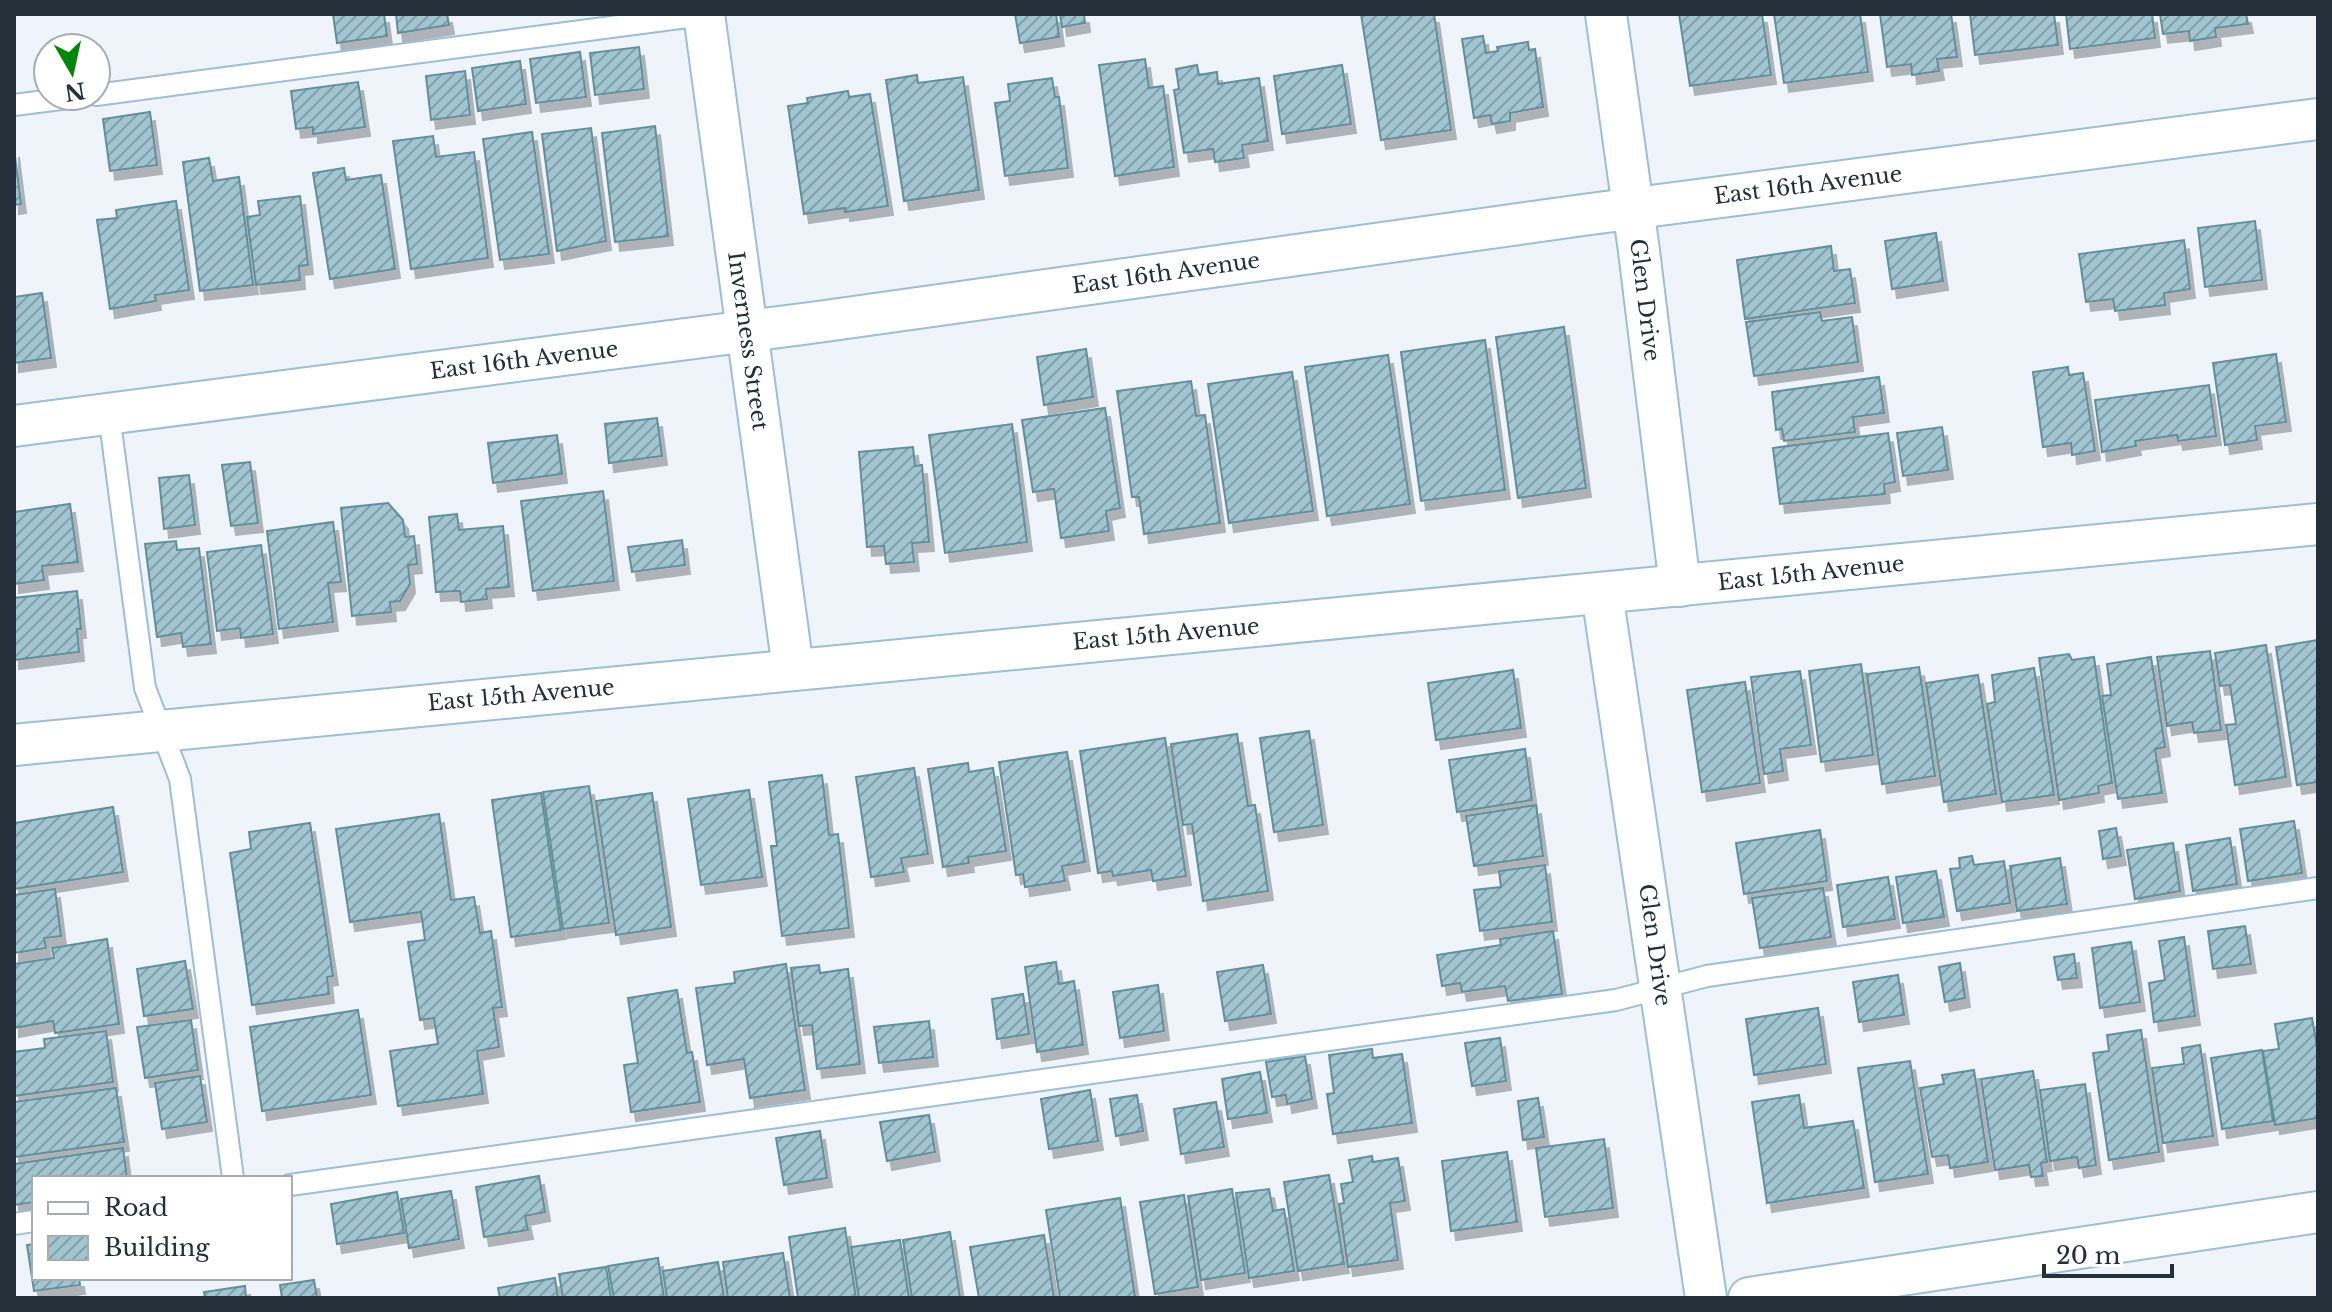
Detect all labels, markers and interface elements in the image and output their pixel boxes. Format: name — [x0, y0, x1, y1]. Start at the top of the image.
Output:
north arrow — [32, 32, 112, 112]
text: N — [62, 76, 87, 106]
street label: East 16th Avenue — [1712, 160, 1904, 210]
street label: Glen Drive — [1624, 237, 1666, 363]
street label: East 16th Avenue — [1070, 246, 1262, 300]
street label: Inverness Street — [722, 250, 774, 433]
street label: East 16th Avenue — [428, 335, 620, 385]
street label: East 15th Avenue — [1716, 550, 1906, 596]
street label: East 15th Avenue — [1071, 612, 1261, 656]
street label: East 15th Avenue — [426, 673, 616, 717]
street label: Glen Drive — [1633, 882, 1677, 1008]
legend — [32, 1176, 292, 1280]
text: Road — [104, 1193, 168, 1222]
scale bar — [2044, 1228, 2172, 1278]
text: Building — [104, 1233, 210, 1262]
text: 20 m — [2056, 1241, 2121, 1270]

